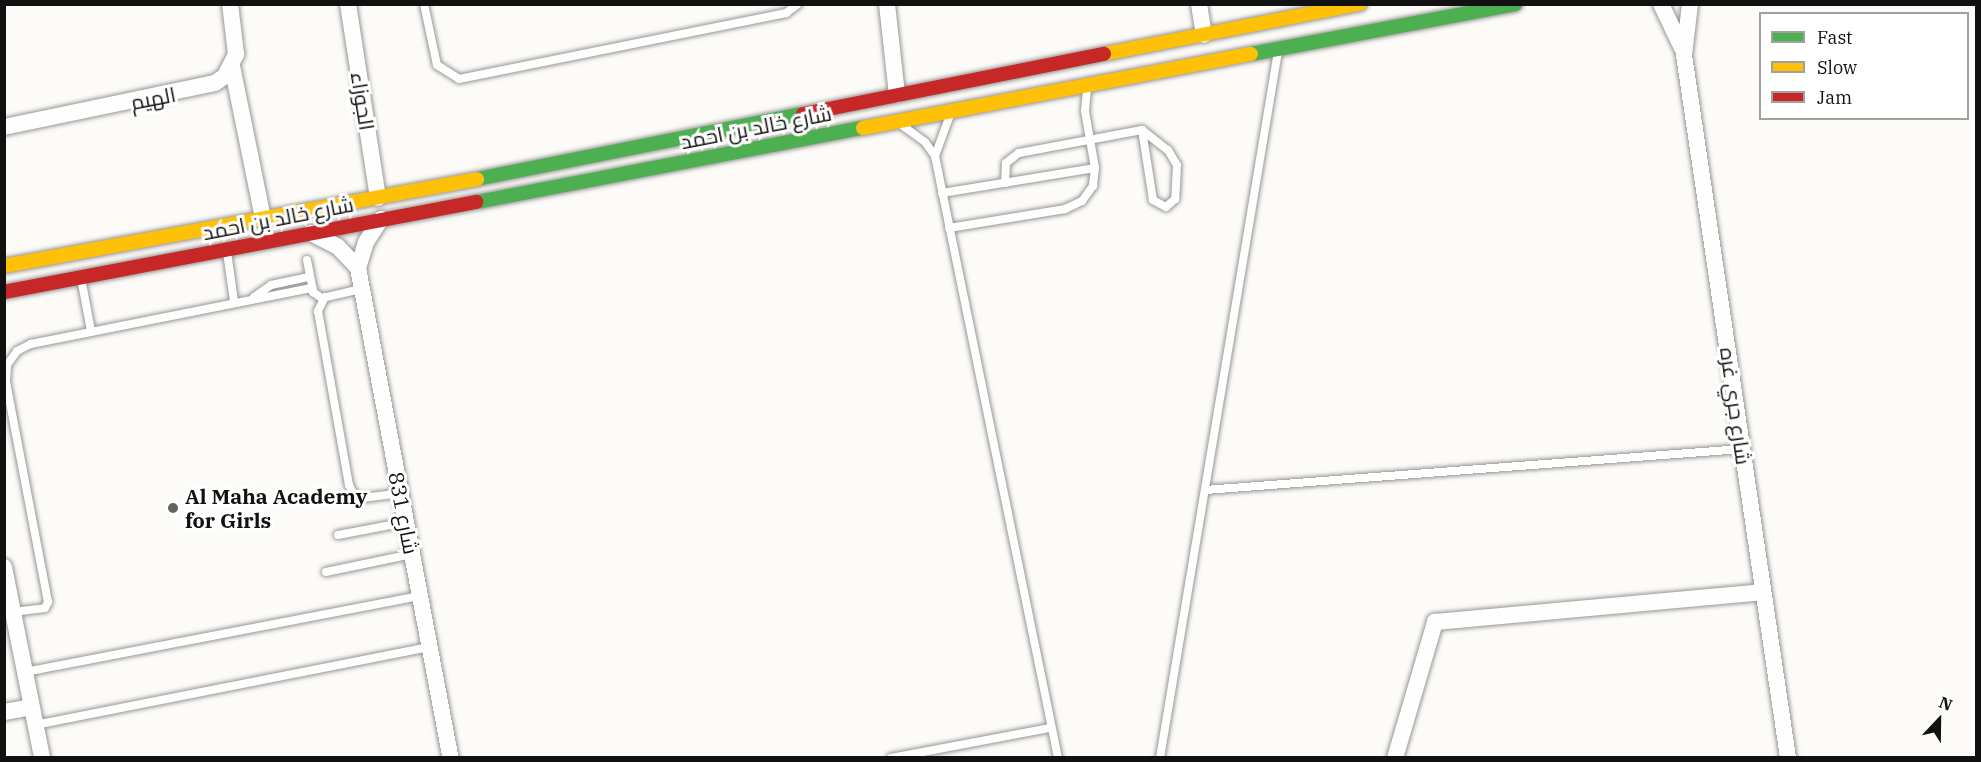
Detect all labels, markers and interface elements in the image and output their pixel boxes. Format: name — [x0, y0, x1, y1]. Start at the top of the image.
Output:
legend — [1759, 12, 1969, 120]
text: Fast — [1817, 26, 1852, 49]
text: Slow — [1817, 56, 1857, 79]
street label: الجوزاء — [346, 70, 380, 132]
street label: الهيم — [128, 81, 178, 115]
text: Jam — [1817, 86, 1852, 109]
street label: شارع خالد بن احمد — [678, 100, 834, 154]
street label: شارع خالد بن احمد — [200, 191, 356, 245]
street label: شارع جري غره — [1715, 346, 1757, 466]
street label: شارع 831 — [384, 470, 424, 556]
place label: Al Maha Academy for Girls — [185, 483, 368, 533]
marker: Al Maha Academy for Girls — [166, 501, 180, 515]
north arrow — [1909, 690, 1969, 750]
text: N — [1936, 692, 1955, 715]

